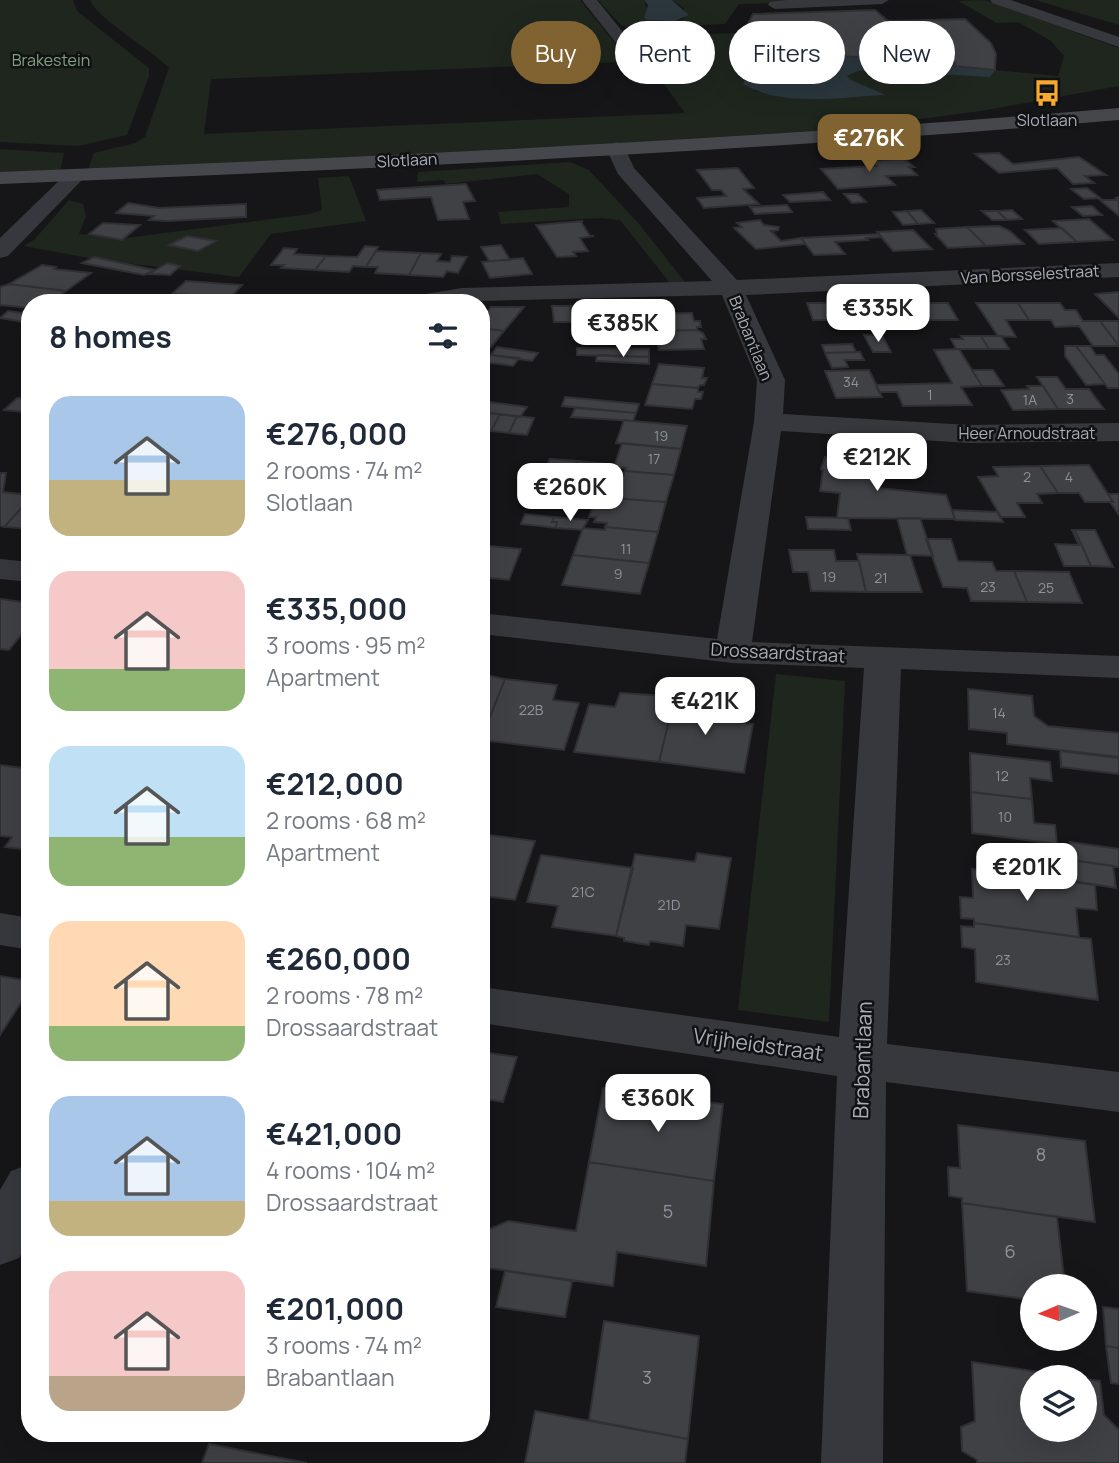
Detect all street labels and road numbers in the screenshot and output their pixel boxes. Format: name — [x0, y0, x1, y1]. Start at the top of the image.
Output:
street label: Slotlaan — [376, 147, 438, 173]
street label: Van Borsselestraat — [960, 259, 1100, 289]
street label: Brabantlaan — [724, 292, 778, 384]
street label: Heer Arnoudstraat — [959, 422, 1095, 444]
street label: Drossaardstraat — [710, 636, 846, 668]
street label: Brabantlaan — [846, 1001, 878, 1119]
street label: Vrijheidstraat — [691, 1021, 825, 1067]

